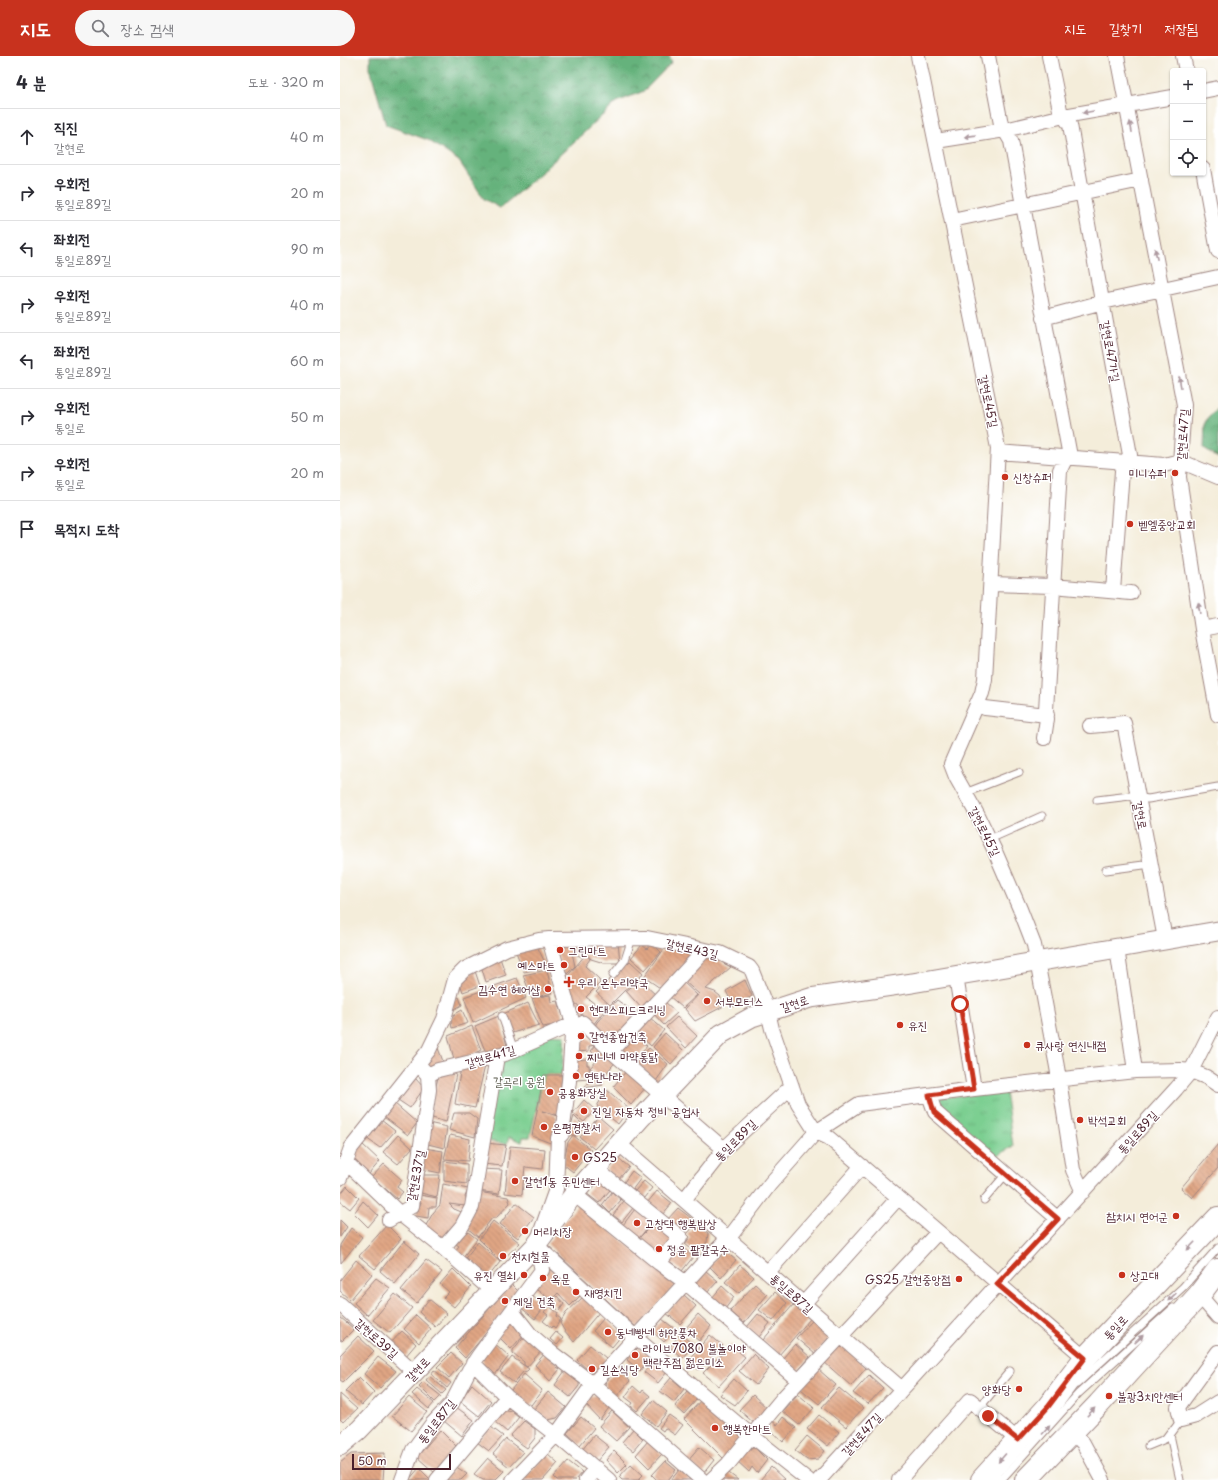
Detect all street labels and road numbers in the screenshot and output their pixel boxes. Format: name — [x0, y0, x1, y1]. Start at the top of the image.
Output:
street label: 갈현로47가길 — [1097, 319, 1125, 384]
street label: 갈현로45길 — [975, 373, 1003, 430]
street label: 갈현로47길 — [1171, 408, 1193, 462]
street label: 갈현로 — [1129, 799, 1153, 831]
street label: 갈현로45길 — [965, 803, 1005, 859]
street label: 갈현로43길 — [664, 933, 721, 963]
street label: 갈현로 — [777, 990, 811, 1016]
street label: 갈현로41길 — [463, 1040, 518, 1072]
street label: 통일로89길 — [1113, 1106, 1162, 1158]
street label: 통일로89길 — [710, 1115, 760, 1165]
street label: 갈현로37길 — [401, 1148, 429, 1204]
street label: 통일로87길 — [766, 1269, 818, 1317]
street label: 통일로 — [1099, 1310, 1131, 1344]
street label: 갈현로39길 — [351, 1313, 403, 1363]
street label: 갈현로 — [400, 1352, 434, 1386]
street label: 통일로87길 — [413, 1395, 459, 1447]
street label: 갈현로47길 — [837, 1408, 886, 1460]

